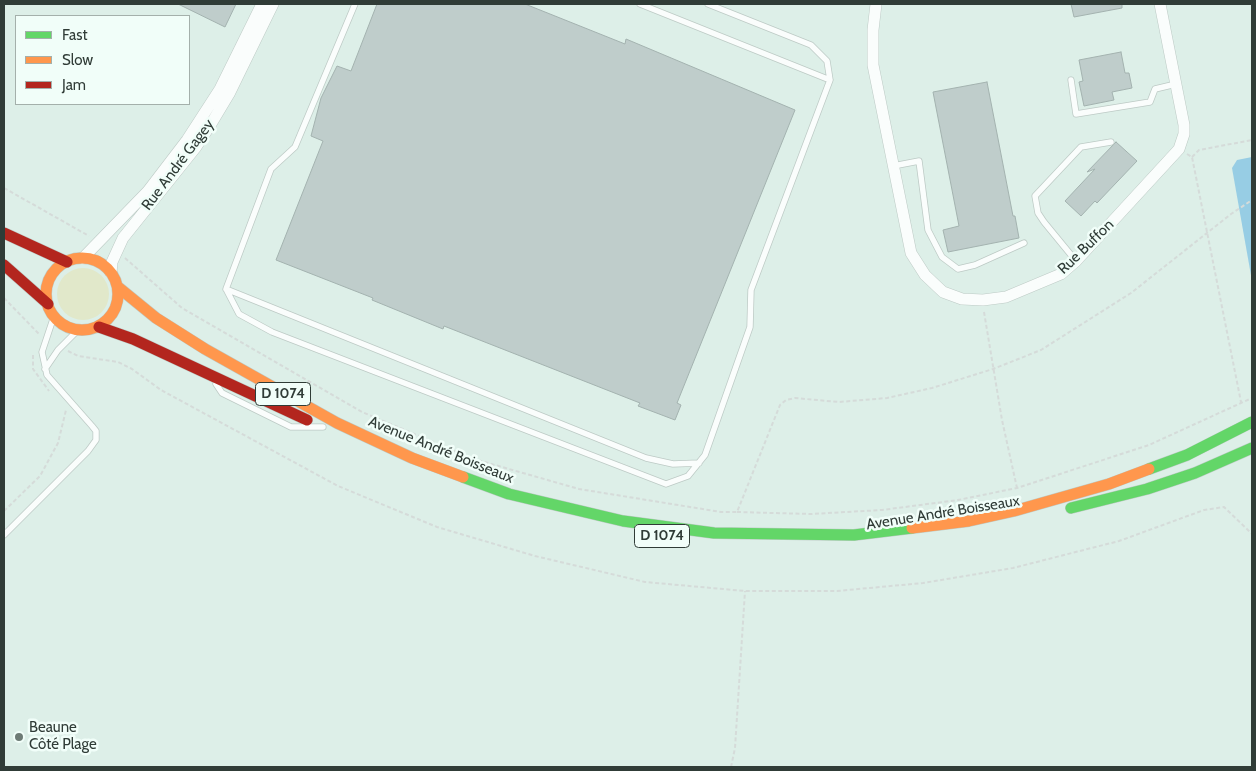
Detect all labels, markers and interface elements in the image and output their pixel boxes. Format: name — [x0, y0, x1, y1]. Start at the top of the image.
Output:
legend — [15, 15, 190, 105]
text: Fast — [62, 26, 87, 44]
text: Slow — [62, 51, 93, 69]
text: Jam — [62, 76, 86, 94]
street label: Rue André Gagey — [138, 116, 218, 214]
street label: Rue Buffon — [1054, 216, 1118, 278]
road number: D 1074 — [256, 382, 310, 406]
street label: Avenue André Boisseaux — [366, 413, 516, 487]
street label: Avenue André Boisseaux — [865, 492, 1021, 534]
road number: D 1074 — [634, 524, 690, 548]
place label: Beaune Côté Plage — [29, 719, 97, 754]
marker: Beaune Côté Plage — [13, 731, 25, 743]

